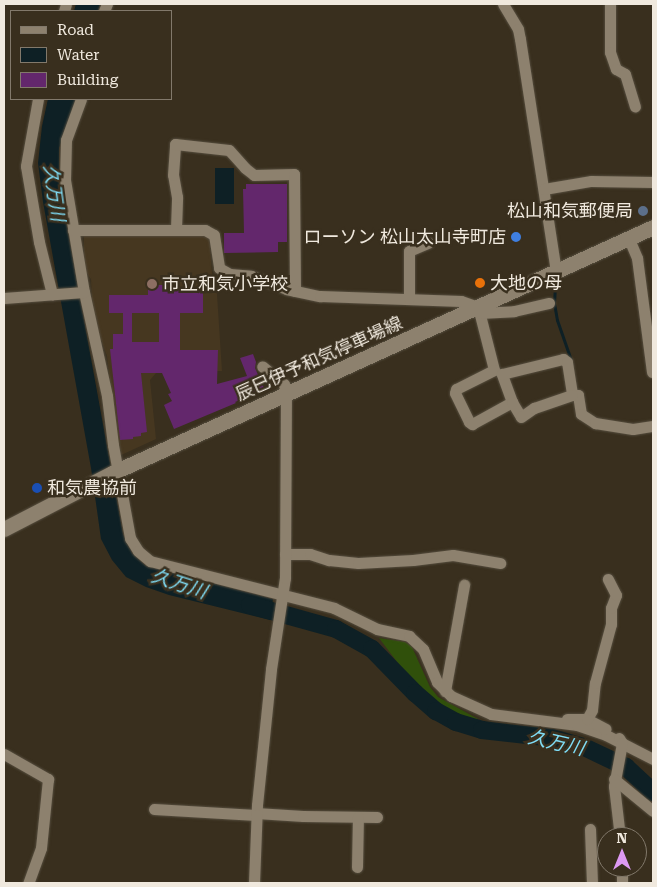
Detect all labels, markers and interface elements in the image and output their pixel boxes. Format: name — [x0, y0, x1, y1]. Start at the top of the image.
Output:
legend — [10, 10, 172, 100]
text: Road — [57, 21, 94, 39]
text: Water — [57, 46, 99, 64]
text: Building — [57, 71, 118, 89]
water label: 久万川 — [39, 163, 69, 223]
place label: 松山和気郵便局 — [507, 200, 633, 222]
marker: 松山和気郵便局 — [637, 205, 649, 217]
place label: ローソン 松山太山寺町店 — [303, 226, 506, 248]
marker: ローソン 松山太山寺町店 — [510, 231, 522, 243]
place label: 大地の母 — [490, 272, 562, 294]
place label: 市立和気小学校 — [162, 273, 288, 295]
marker: 大地の母 — [474, 277, 486, 289]
marker: 市立和気小学校 — [146, 278, 158, 290]
street label: 辰巳伊予和気停車場線 — [232, 313, 406, 405]
place label: 和気農協前 — [47, 477, 137, 499]
marker: 和気農協前 — [31, 482, 43, 494]
water label: 久万川 — [148, 564, 210, 604]
water label: 久万川 — [526, 725, 586, 761]
north arrow — [597, 827, 647, 877]
text: N — [617, 830, 627, 846]

